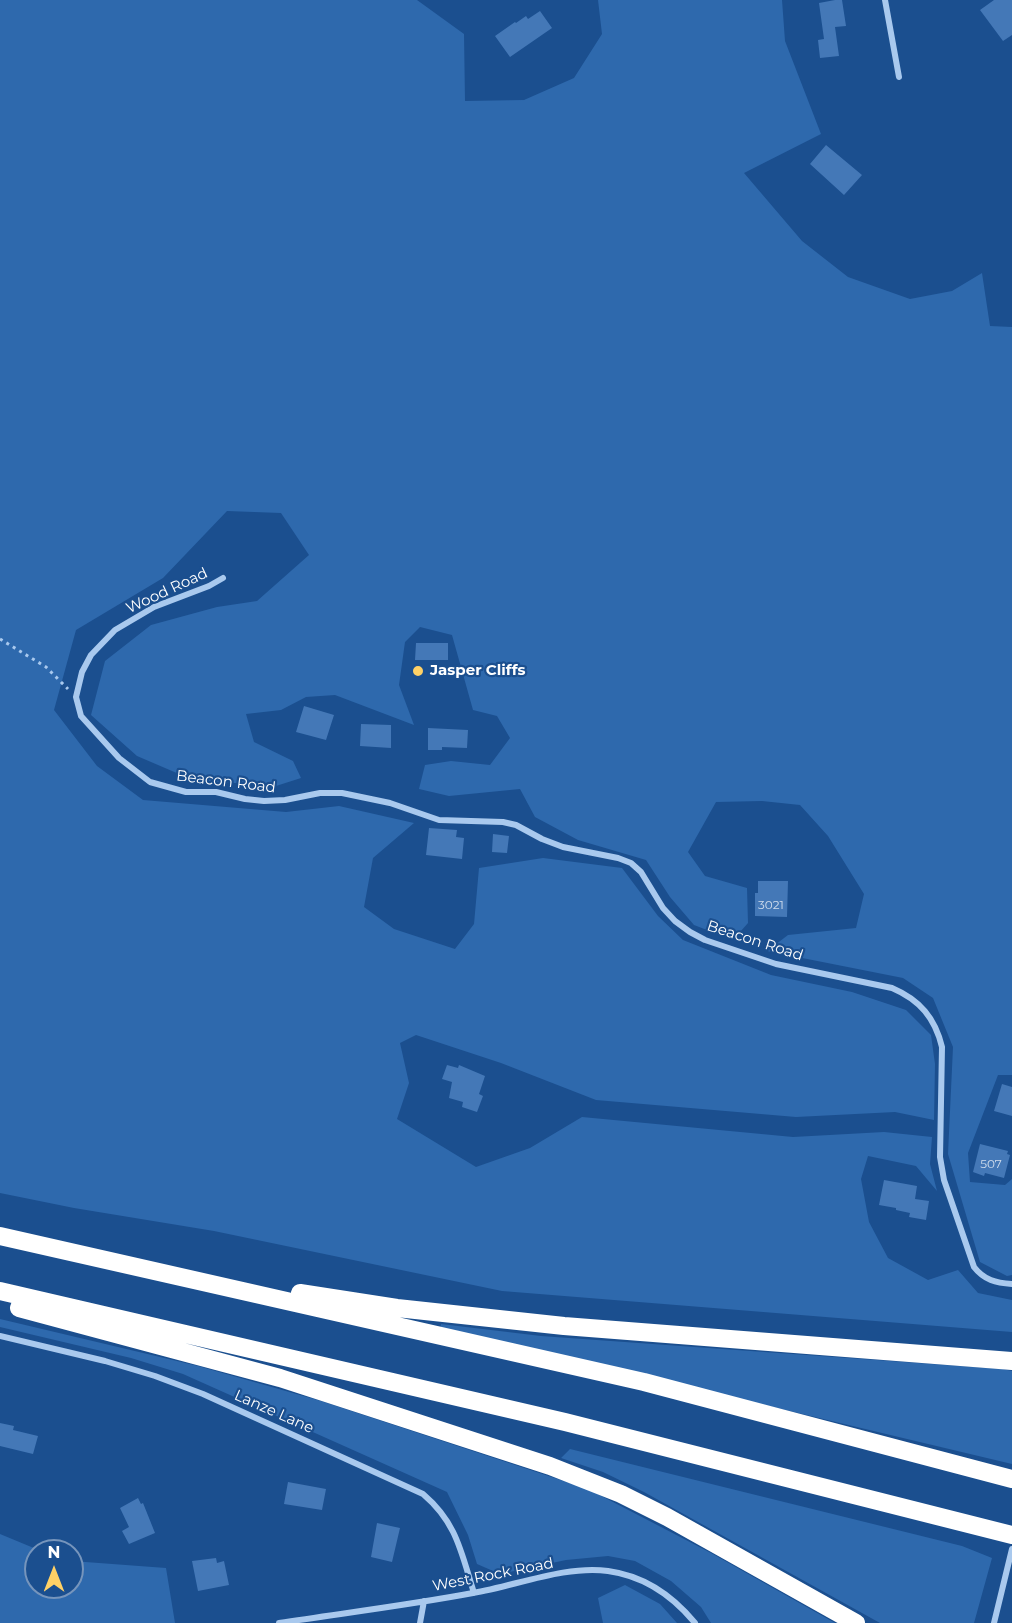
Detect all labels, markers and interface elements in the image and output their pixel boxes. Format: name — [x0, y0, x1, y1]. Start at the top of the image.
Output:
street label: Wood Road — [123, 564, 211, 618]
place label: Jasper Cliffs — [430, 662, 525, 680]
marker: Jasper Cliffs — [411, 664, 425, 678]
street label: Beacon Road — [175, 767, 277, 797]
house number: 3021 — [758, 898, 784, 912]
street label: Beacon Road — [705, 917, 805, 965]
house number: 507 — [980, 1157, 1002, 1171]
street label: Lanze Lane — [231, 1386, 317, 1438]
north arrow — [24, 1539, 84, 1599]
text: N — [48, 1543, 60, 1562]
street label: West Rock Road — [431, 1554, 555, 1596]

